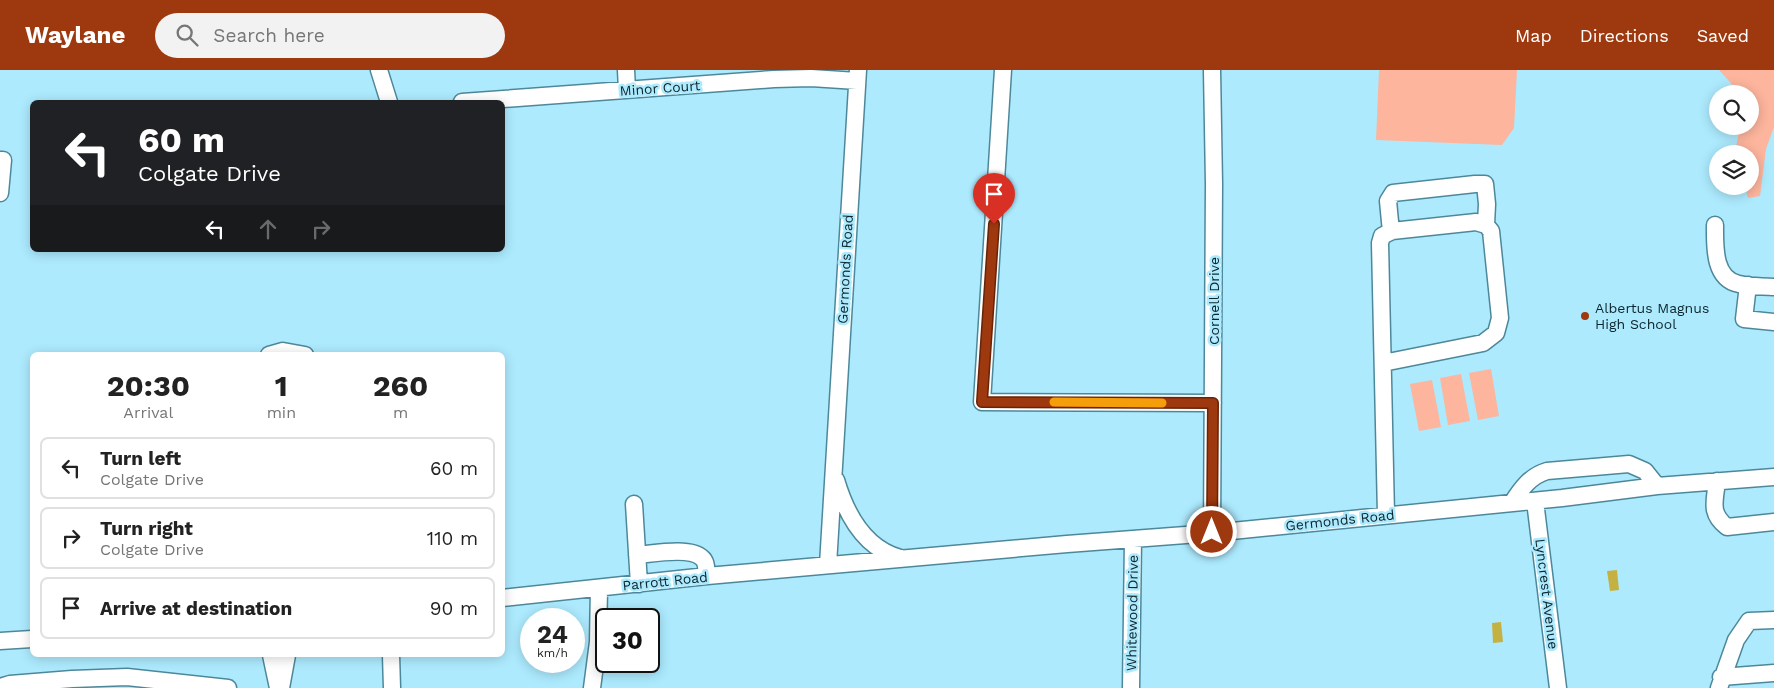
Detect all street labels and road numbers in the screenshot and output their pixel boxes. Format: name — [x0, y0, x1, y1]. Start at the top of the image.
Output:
street label: Minor Court — [619, 77, 701, 99]
street label: Germonds Road — [834, 214, 856, 324]
street label: Cornell Drive — [1206, 257, 1222, 345]
street label: Germonds Road — [1285, 506, 1395, 534]
street label: Lyncrest Avenue — [1532, 538, 1562, 650]
street label: Whitewood Drive — [1123, 555, 1141, 671]
street label: Parrott Road — [622, 569, 708, 593]

